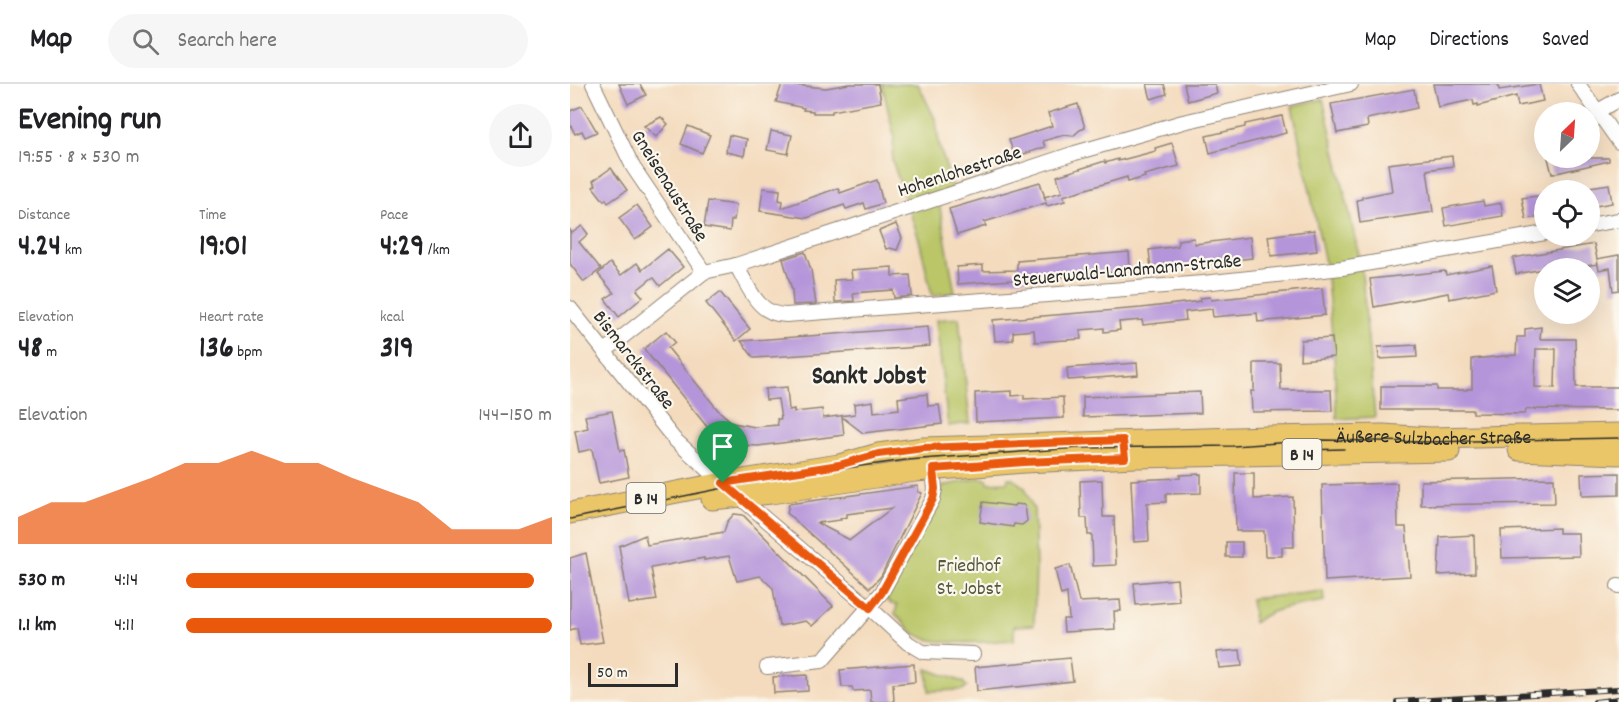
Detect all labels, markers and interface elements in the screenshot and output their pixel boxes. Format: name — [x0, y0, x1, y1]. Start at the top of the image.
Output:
search box — [108, 14, 528, 68]
text: Map — [30, 21, 72, 61]
icon: search — [129, 25, 162, 58]
text: Search here — [177, 26, 277, 57]
text: Map — [1365, 26, 1396, 56]
text: Directions — [1429, 26, 1509, 56]
text: Saved — [1542, 26, 1589, 56]
text: Evening run — [18, 98, 162, 145]
north arrow — [1534, 102, 1600, 168]
map controls — [1534, 102, 1600, 324]
button: share — [489, 104, 552, 167]
street label: Gneisenaustraße — [623, 125, 714, 248]
street label: Hohenlohestraße — [894, 140, 1026, 206]
text: 19:55 · 8 × 530 m — [18, 144, 139, 172]
button: locate — [1534, 180, 1600, 246]
text: Distance — [18, 204, 70, 227]
text: Time — [199, 204, 226, 227]
text: Pace — [380, 204, 408, 227]
text: 4.24 — [18, 227, 61, 270]
text: 19:01 — [199, 227, 247, 270]
text: 4:29 — [380, 227, 424, 270]
text: km — [61, 239, 82, 262]
text: /km — [424, 239, 450, 262]
street label: Steuerwald-Landmann-Straße — [1012, 248, 1243, 296]
button: layers — [1534, 258, 1600, 324]
street label: Bismarckstraße — [585, 305, 680, 417]
text: Elevation — [18, 306, 74, 329]
text: Heart rate — [199, 306, 264, 329]
text: kcal — [380, 306, 404, 329]
text: 48 — [18, 329, 42, 372]
text: 136 — [199, 329, 234, 372]
text: 319 — [380, 329, 414, 372]
text: m — [42, 341, 57, 364]
text: bpm — [234, 341, 263, 364]
district label: Sankt Jobst — [812, 359, 927, 396]
text: Elevation — [18, 402, 88, 430]
text: 144–150 m — [478, 402, 552, 430]
pin — [697, 421, 748, 483]
street label: Äußere Sulzbacher Straße — [1336, 424, 1532, 455]
icon: arrive — [706, 430, 739, 463]
road number: B 14 — [1282, 439, 1322, 469]
road number: B 14 — [626, 483, 666, 513]
park label: Friedhof St. Jobst — [937, 553, 1002, 604]
text: 530 m — [18, 567, 65, 595]
text: 4:14 — [114, 567, 138, 595]
text: 1.1 km — [18, 612, 57, 640]
text: 4:11 — [114, 612, 134, 640]
scale bar — [588, 660, 678, 688]
text: 50 m — [597, 662, 628, 685]

